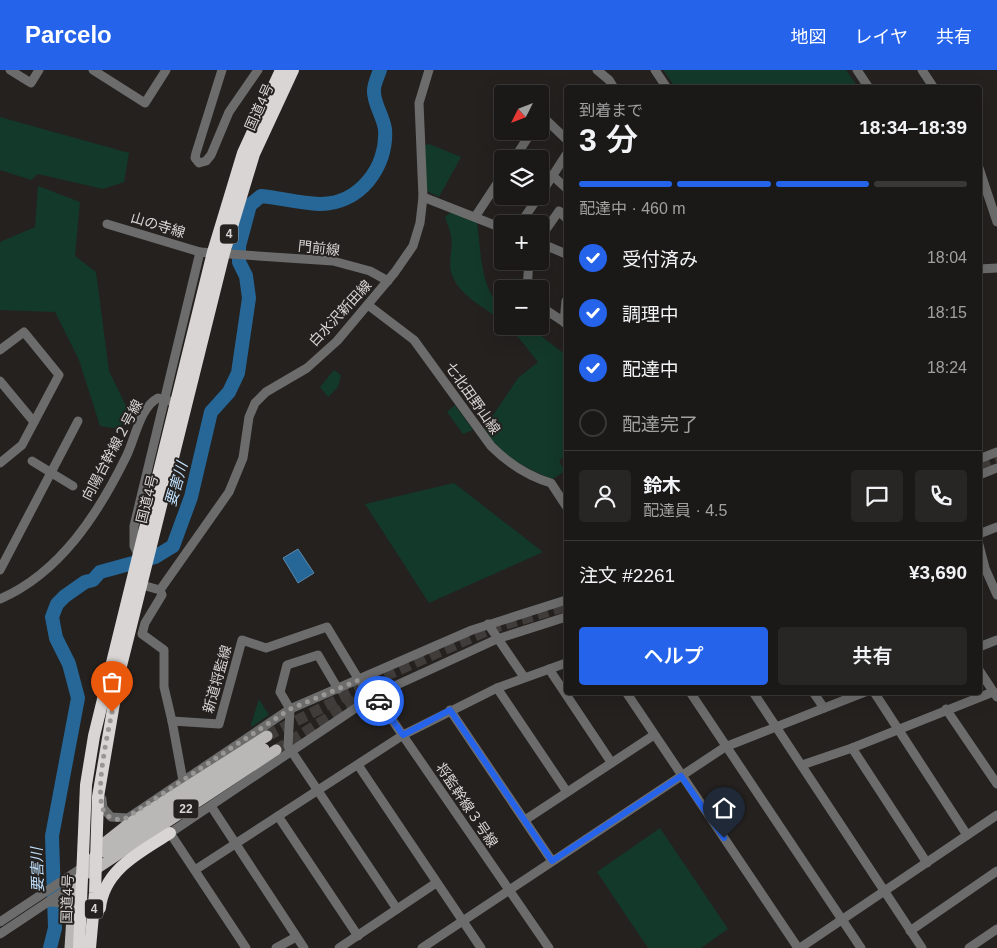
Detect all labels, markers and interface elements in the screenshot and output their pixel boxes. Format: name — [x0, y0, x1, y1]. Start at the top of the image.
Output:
text: Parcelo — [25, 21, 112, 48]
text: 地図 — [791, 27, 827, 47]
text: レイヤ — [855, 27, 908, 47]
text: 共有 — [936, 27, 972, 47]
street label: 国道4号 — [242, 81, 276, 133]
north arrow — [494, 85, 549, 140]
map controls — [494, 85, 549, 335]
text: 到着まで — [579, 102, 643, 119]
text: 18:34–18:39 — [859, 117, 967, 138]
text: 3 分 — [579, 122, 638, 158]
button: layers — [494, 150, 549, 205]
text: 配達中 · 460 m — [579, 200, 686, 217]
street label: 山の寺線 — [129, 209, 187, 241]
button: + — [494, 215, 549, 270]
road number: 4 — [220, 224, 238, 243]
street label: 門前線 — [297, 238, 341, 258]
icon: check — [579, 244, 607, 272]
text: 受付済み — [622, 249, 698, 270]
text: 18:04 — [927, 249, 967, 266]
street label: 白水沢新田線 — [306, 277, 374, 349]
button: − — [494, 280, 549, 335]
icon: check — [579, 299, 607, 327]
text: 調理中 — [622, 304, 679, 325]
text: 18:15 — [927, 304, 967, 321]
icon: check — [579, 354, 607, 382]
street label: 七北田野山線 — [442, 359, 504, 437]
text: 配達中 — [622, 359, 679, 380]
text: 18:24 — [927, 359, 967, 376]
street label: 向陽台幹線２号線 — [79, 397, 145, 503]
text: 配達完了 — [622, 414, 698, 435]
water label: 要害川 — [162, 458, 191, 508]
button: person — [579, 470, 631, 522]
button: chat — [851, 470, 903, 522]
button: phone — [915, 470, 967, 522]
street label: 国道4号 — [133, 473, 161, 525]
text: 鈴木 — [643, 475, 681, 496]
text: 配達員 · 4.5 — [643, 502, 727, 519]
text: ¥3,690 — [909, 562, 967, 583]
text: 注文 #2261 — [579, 565, 675, 586]
button: ヘルプ — [579, 627, 768, 685]
button: 共有 — [778, 627, 967, 685]
street label: 新道将監線 — [200, 643, 234, 715]
pin — [91, 661, 133, 712]
icon: bag — [98, 668, 126, 696]
courier — [354, 676, 404, 726]
icon: car — [365, 687, 393, 715]
street label: 将監幹線３号線 — [433, 760, 501, 850]
pin — [703, 787, 745, 838]
icon: home — [710, 794, 738, 822]
road number: 22 — [174, 800, 198, 819]
water label: 要害川 — [28, 845, 46, 893]
street label: 国道4号 — [58, 874, 76, 924]
road number: 4 — [85, 900, 103, 919]

